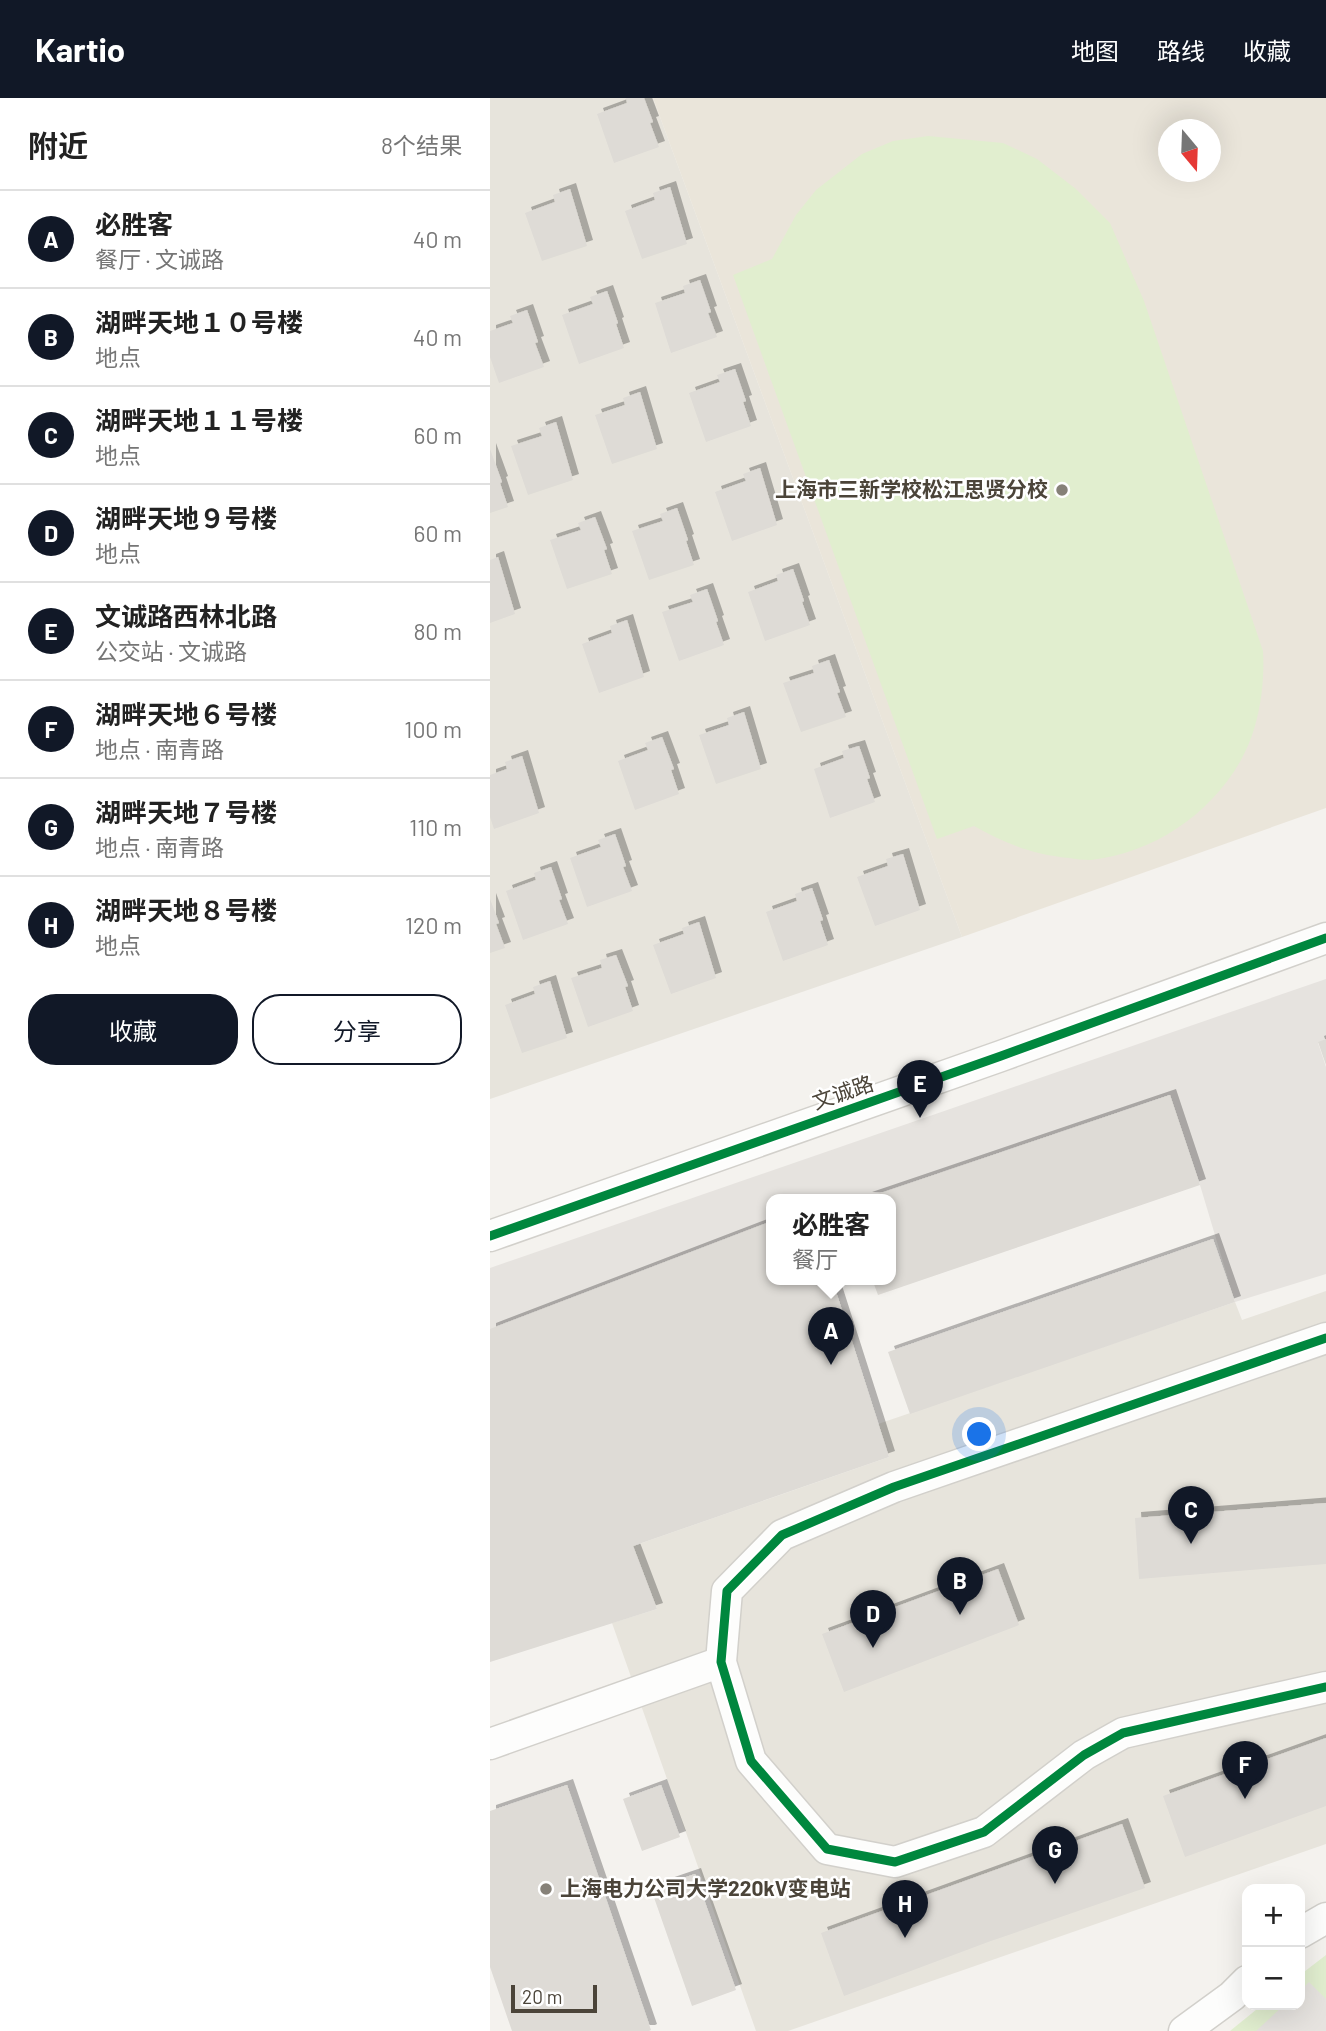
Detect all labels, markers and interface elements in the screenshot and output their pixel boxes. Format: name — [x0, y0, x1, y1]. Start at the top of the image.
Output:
text: Kartio — [35, 29, 125, 69]
text: 地图 — [1071, 36, 1119, 65]
text: 路线 — [1157, 36, 1205, 65]
text: 收藏 — [1243, 36, 1291, 65]
north arrow — [1158, 119, 1221, 182]
text: 附近 — [28, 127, 88, 163]
text: 8个结果 — [381, 131, 462, 159]
text: 必胜客 — [95, 208, 173, 239]
text: A — [43, 225, 59, 253]
text: 40 m — [413, 225, 462, 253]
text: 餐厅 · 文诚路 — [95, 245, 224, 273]
text: 湖畔天地１０号楼 — [95, 306, 303, 337]
text: B — [44, 323, 58, 351]
text: 40 m — [413, 323, 462, 351]
text: 地点 — [95, 343, 141, 371]
text: 湖畔天地１１号楼 — [95, 404, 303, 435]
text: C — [44, 421, 58, 449]
text: 60 m — [414, 421, 462, 449]
text: 地点 — [95, 441, 141, 469]
place label: 上海市三新学校松江思贤分校 — [775, 476, 1048, 501]
marker: 上海市三新学校松江思贤分校 — [1054, 482, 1070, 498]
text: 湖畔天地９号楼 — [95, 502, 277, 533]
text: D — [44, 519, 58, 547]
text: 60 m — [414, 519, 462, 547]
text: 地点 — [95, 539, 141, 567]
text: 文诚路西林北路 — [95, 600, 277, 631]
text: E — [44, 617, 58, 645]
text: 80 m — [413, 617, 462, 645]
text: 公交站 · 文诚路 — [95, 637, 247, 665]
text: 湖畔天地６号楼 — [95, 698, 277, 729]
text: F — [45, 715, 57, 743]
text: 100 m — [404, 715, 462, 743]
text: 地点 · 南青路 — [95, 735, 224, 763]
text: 湖畔天地７号楼 — [95, 796, 277, 827]
text: G — [44, 813, 58, 841]
text: 110 m — [409, 813, 462, 841]
text: 地点 · 南青路 — [95, 833, 224, 861]
text: 湖畔天地８号楼 — [95, 894, 277, 925]
text: H — [44, 911, 58, 939]
text: 120 m — [405, 911, 462, 939]
text: 地点 — [95, 931, 141, 959]
button: 收藏 — [28, 994, 238, 1065]
button: 分享 — [252, 994, 462, 1065]
pin: E — [897, 1060, 943, 1118]
street label: 文诚路 — [809, 1070, 876, 1114]
popup — [766, 1194, 896, 1285]
text: 必胜客 — [792, 1208, 870, 1239]
text: 餐厅 — [792, 1245, 838, 1273]
pin: A — [808, 1307, 854, 1365]
your location — [962, 1417, 996, 1451]
pin: C — [1168, 1486, 1214, 1544]
pin: B — [937, 1557, 983, 1615]
pin: D — [850, 1590, 896, 1648]
pin: F — [1222, 1741, 1268, 1799]
pin: G — [1032, 1826, 1078, 1884]
place label: 上海电力公司大学220kV变电站 — [560, 1875, 851, 1900]
pin: H — [882, 1880, 928, 1938]
marker: 上海电力公司大学220kV变电站 — [538, 1881, 554, 1897]
map controls — [1242, 1884, 1305, 2010]
button: + — [1242, 1884, 1305, 1947]
button: − — [1242, 1947, 1305, 2010]
scale bar — [511, 1982, 597, 2014]
text: 20 m — [522, 1985, 562, 2008]

